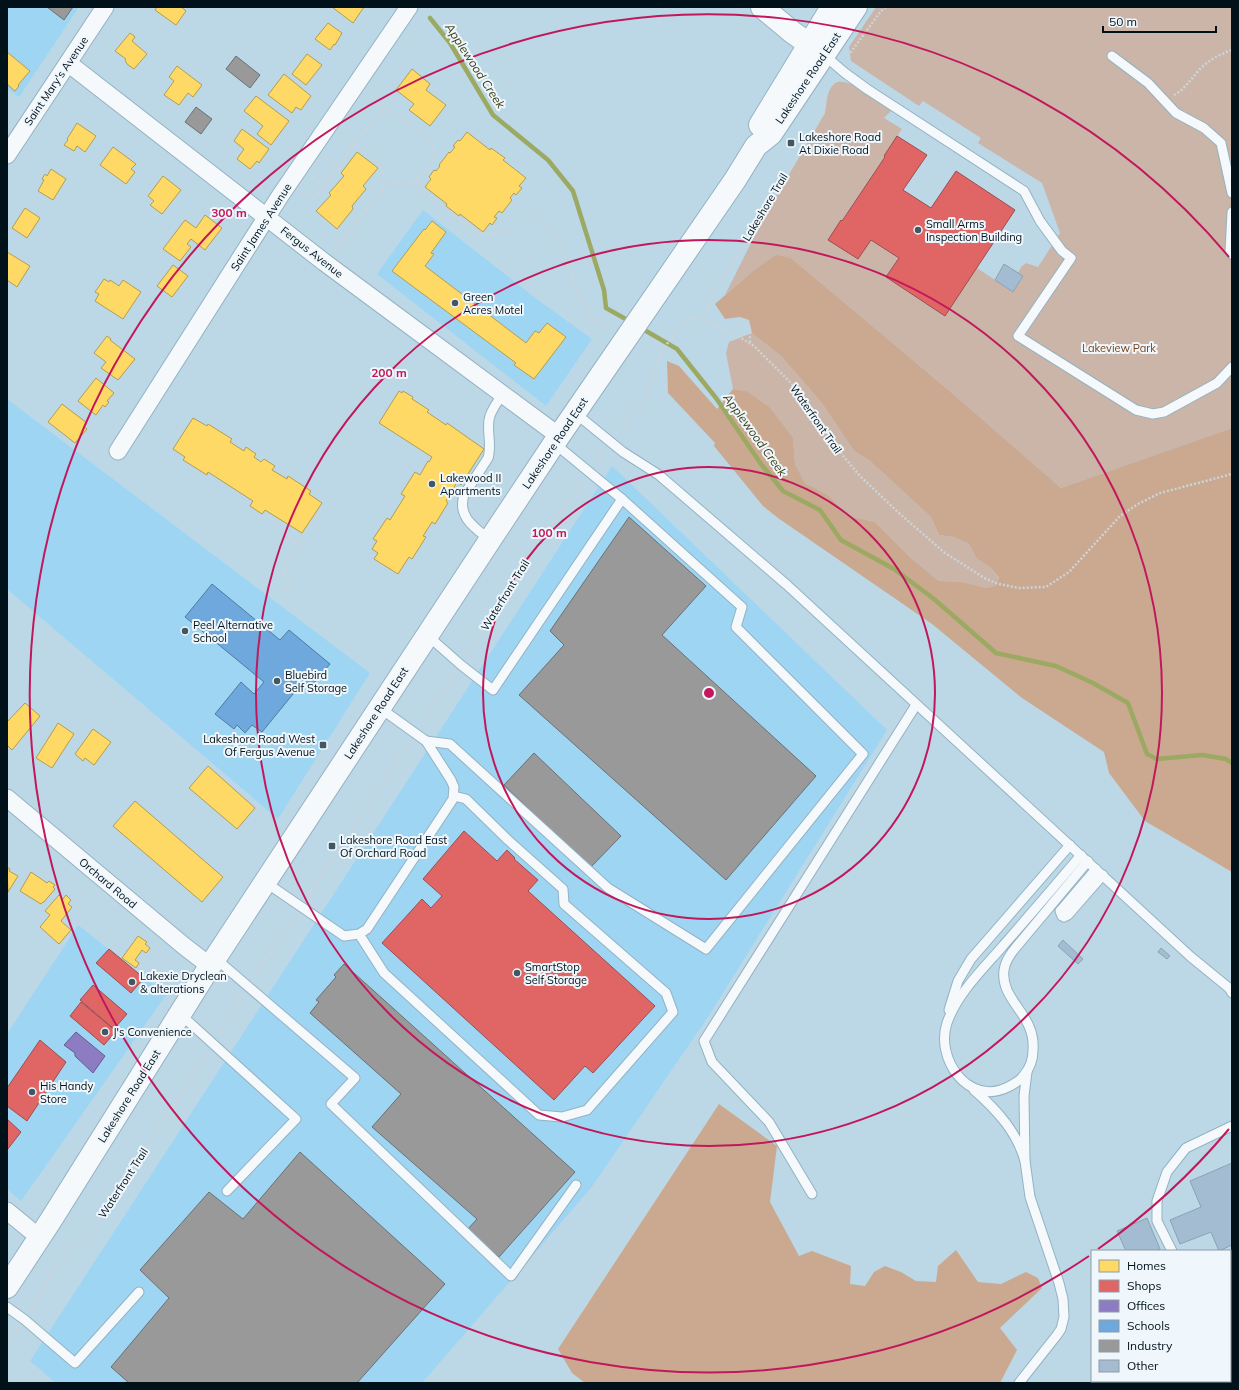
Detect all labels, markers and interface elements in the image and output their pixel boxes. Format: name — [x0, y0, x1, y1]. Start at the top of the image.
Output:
scale bar — [1103, 8, 1216, 34]
text: 50 m — [1109, 14, 1137, 29]
water label: Applewood Creek — [442, 19, 509, 112]
street label: Lakeshore Road East — [772, 30, 844, 126]
street label: Saint Mary's Avenue — [21, 34, 91, 128]
place label: Lakeshore Road At Dixie Road — [799, 130, 881, 157]
marker: Lakeshore Road At Dixie Road — [786, 138, 796, 148]
street label: Lakeshore Trail — [739, 171, 791, 243]
street label: Saint James Avenue — [227, 181, 295, 273]
text: 300 m — [211, 205, 247, 220]
place label: Small Arms Inspection Building — [926, 217, 1022, 244]
street label: Fergus Avenue — [278, 223, 346, 281]
marker: Small Arms Inspection Building — [913, 225, 923, 235]
place label: Green Acres Motel — [463, 290, 523, 317]
marker: Green Acres Motel — [450, 298, 460, 308]
park label: Lakeview Park — [1082, 341, 1156, 355]
text: 200 m — [371, 365, 407, 380]
street label: Waterfront Trail — [787, 382, 845, 456]
water label: Applewood Creek — [720, 390, 791, 480]
street label: Lakeshore Road East — [519, 395, 591, 491]
place label: Lakewood II Apartments — [440, 471, 501, 498]
marker: Lakewood II Apartments — [427, 479, 437, 489]
text: 100 m — [531, 525, 567, 540]
street label: Waterfront Trail — [478, 557, 532, 633]
place label: Peel Alternative School — [193, 618, 273, 645]
marker: Peel Alternative School — [180, 626, 190, 636]
street label: Lakeshore Road East — [341, 664, 411, 762]
place label: Bluebird Self Storage — [285, 668, 347, 695]
marker: Bluebird Self Storage — [272, 676, 282, 686]
centre of rings — [702, 686, 716, 700]
place label: Lakeshore Road West Of Fergus Avenue — [203, 732, 315, 759]
marker: Lakeshore Road West Of Fergus Avenue — [318, 740, 328, 750]
place label: Lakeshore Road East Of Orchard Road — [340, 833, 447, 860]
marker: Lakeshore Road East Of Orchard Road — [327, 841, 337, 851]
street label: Orchard Road — [76, 855, 140, 911]
place label: SmartStop Self Storage — [525, 960, 587, 987]
marker: SmartStop Self Storage — [512, 968, 522, 978]
place label: Lakexie Dryclean & alterations — [140, 969, 227, 996]
marker: Lakexie Dryclean & alterations — [127, 977, 137, 987]
place label: J's Convenience — [113, 1025, 192, 1039]
marker: J's Convenience — [100, 1027, 110, 1037]
street label: Lakeshore Road East — [95, 1047, 163, 1145]
place label: His Handy Store — [40, 1079, 93, 1106]
marker: His Handy Store — [27, 1087, 37, 1097]
street label: Waterfront Trail — [95, 1145, 151, 1221]
legend — [1091, 1250, 1231, 1382]
text: Homes — [1127, 1258, 1166, 1273]
text: Shops — [1127, 1278, 1162, 1293]
text: Offices — [1127, 1298, 1165, 1313]
text: Schools — [1127, 1318, 1170, 1333]
text: Industry — [1127, 1338, 1173, 1353]
text: Other — [1127, 1358, 1159, 1373]

